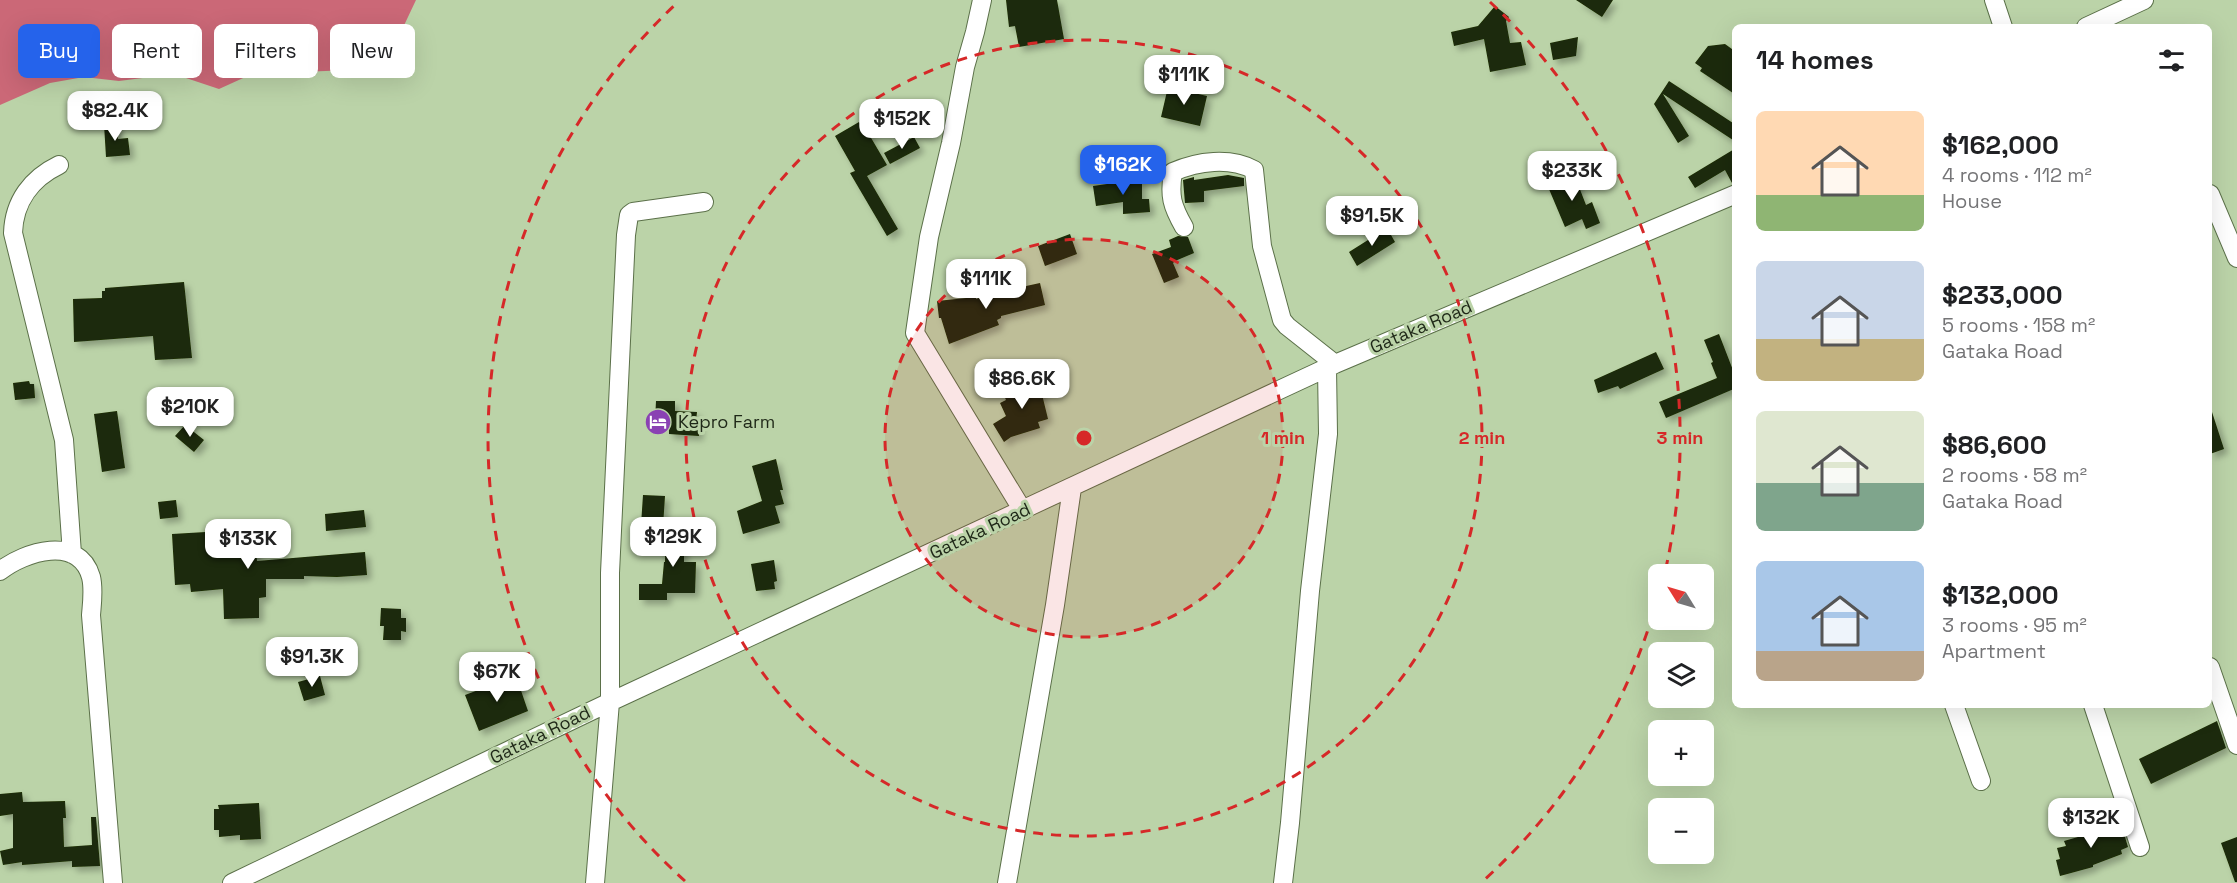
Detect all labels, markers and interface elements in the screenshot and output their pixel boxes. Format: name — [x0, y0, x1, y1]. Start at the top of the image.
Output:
chip: Buy — [18, 24, 100, 78]
chip: Rent — [112, 24, 202, 78]
chip: Filters — [214, 24, 318, 78]
chip: New — [330, 24, 415, 78]
text: 14 homes — [1756, 43, 1874, 77]
icon: filters — [2155, 44, 2188, 77]
pin: $111K — [1142, 55, 1226, 106]
text: $111K — [1158, 61, 1210, 87]
pin: $82.4K — [66, 91, 164, 142]
text: $82.4K — [81, 97, 149, 123]
pin: $152K — [860, 99, 944, 150]
text: $152K — [873, 105, 931, 131]
text: $162,000 — [1942, 128, 2059, 162]
icon: home — [1804, 135, 1876, 207]
pin: $162K — [1081, 145, 1165, 196]
text: $162K — [1094, 151, 1152, 177]
pin: $233K — [1530, 151, 1614, 202]
text: $233K — [1542, 157, 1602, 183]
text: 4 rooms · 112 m² — [1942, 162, 2092, 188]
text: House — [1942, 188, 2002, 214]
pin: $91.5K — [1323, 196, 1421, 247]
text: $91.5K — [1340, 202, 1404, 228]
pin: $111K — [944, 259, 1028, 310]
text: $111K — [960, 265, 1012, 291]
text: $233,000 — [1942, 278, 2063, 312]
icon: home — [1804, 285, 1876, 357]
street label: Gataka Road — [1366, 295, 1475, 358]
text: 5 rooms · 158 m² — [1942, 312, 2095, 338]
text: Gataka Road — [1942, 338, 2063, 364]
pin: $86.6K — [973, 359, 1071, 410]
text: $86.6K — [988, 365, 1056, 391]
pin: $210K — [148, 387, 232, 438]
text: $210K — [161, 393, 219, 419]
hotel icon: Kepro Farm — [643, 407, 673, 437]
place label: Kepro Farm — [678, 410, 775, 433]
text: 1 min — [1261, 426, 1305, 449]
text: 2 min — [1459, 426, 1505, 449]
text: 3 min — [1657, 426, 1703, 449]
centre of rings — [1074, 428, 1094, 448]
text: $86,600 — [1942, 428, 2047, 462]
icon: home — [1804, 435, 1876, 507]
text: 2 rooms · 58 m² — [1942, 462, 2087, 488]
text: Gataka Road — [1942, 488, 2063, 514]
street label: Gataka Road — [926, 497, 1034, 564]
pin: $129K — [631, 517, 715, 568]
pin: $133K — [206, 519, 290, 570]
text: $129K — [644, 523, 702, 549]
text: $133K — [219, 525, 277, 551]
north arrow — [1648, 564, 1714, 630]
map controls — [1648, 564, 1714, 864]
text: $132,000 — [1942, 578, 2059, 612]
icon: home — [1804, 585, 1876, 657]
text: 3 rooms · 95 m² — [1942, 612, 2087, 638]
pin: $91.3K — [263, 637, 361, 688]
text: Apartment — [1942, 638, 2046, 664]
button: layers — [1648, 642, 1714, 708]
text: $91.3K — [280, 643, 344, 669]
pin: $67K — [461, 652, 533, 703]
text: $67K — [473, 658, 521, 684]
street label: Gataka Road — [486, 700, 594, 769]
button: + — [1648, 720, 1714, 786]
button: − — [1648, 798, 1714, 864]
pin: $132K — [2049, 798, 2133, 849]
text: $132K — [2062, 804, 2120, 830]

